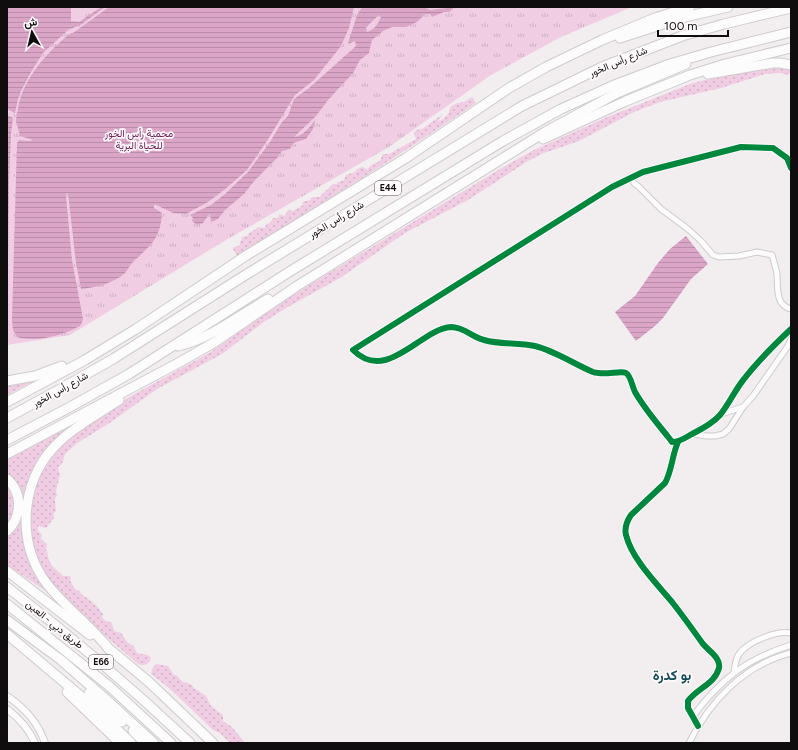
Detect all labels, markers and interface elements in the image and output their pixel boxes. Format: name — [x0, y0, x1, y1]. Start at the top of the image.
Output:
north arrow — [12, 12, 52, 52]
scale bar — [658, 12, 728, 38]
text: ش — [23, 15, 38, 30]
text: 100 m — [664, 19, 698, 33]
street label: شارع رأس الخور — [586, 43, 649, 80]
park label: محمية رأس الخور للحياة البرية — [104, 127, 173, 152]
road number: E44 — [375, 181, 401, 195]
street label: شارع رأس الخور — [306, 198, 366, 241]
street label: شارع رأس الخور — [29, 369, 91, 411]
street label: طريق دبي - العين — [22, 597, 86, 653]
road number: E66 — [89, 655, 113, 669]
district label: بو كدرة — [653, 667, 691, 684]

